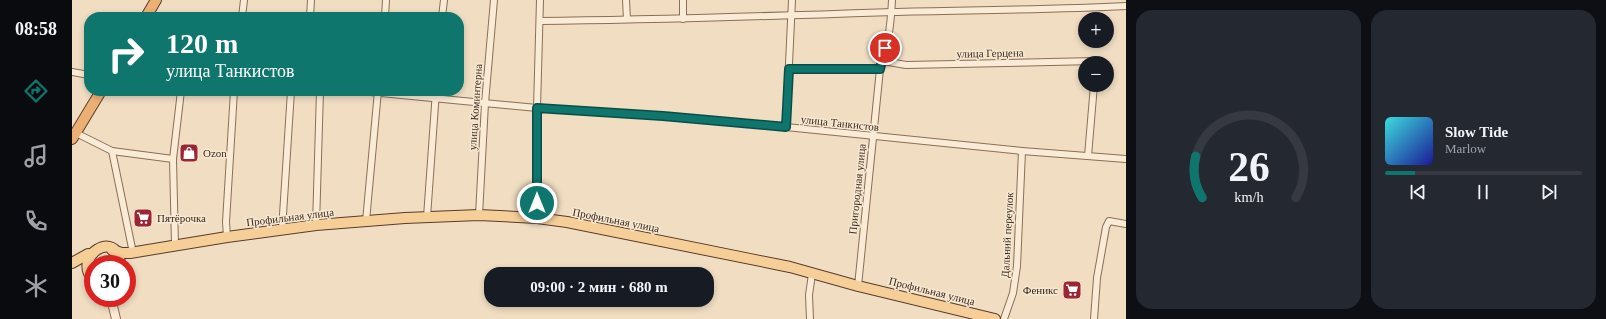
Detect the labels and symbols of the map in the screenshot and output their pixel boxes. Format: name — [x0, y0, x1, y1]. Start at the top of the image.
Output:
pin — [868, 31, 902, 65]
street label: улица Герцена — [956, 46, 1024, 60]
street label: улица Коминтерна — [466, 63, 484, 151]
street label: улица Танкистов — [800, 113, 880, 133]
shop icon: Ozon — [178, 142, 200, 164]
street label: Пригородная улица — [846, 143, 868, 235]
place label: Ozon — [203, 147, 227, 159]
position arrow — [516, 182, 558, 224]
street label: Дальний переулок — [999, 191, 1015, 278]
street label: Профильная улица — [245, 206, 335, 228]
street label: Профильная улица — [572, 206, 661, 234]
supermarket icon: Пятёрочка — [132, 207, 154, 229]
place label: Пятёрочка — [157, 212, 206, 224]
speed limit sign: 30 — [84, 255, 136, 307]
street label: Профильная улица — [888, 275, 976, 308]
supermarket icon: Феникс — [1061, 279, 1083, 301]
place label: Феникс — [1023, 284, 1058, 296]

